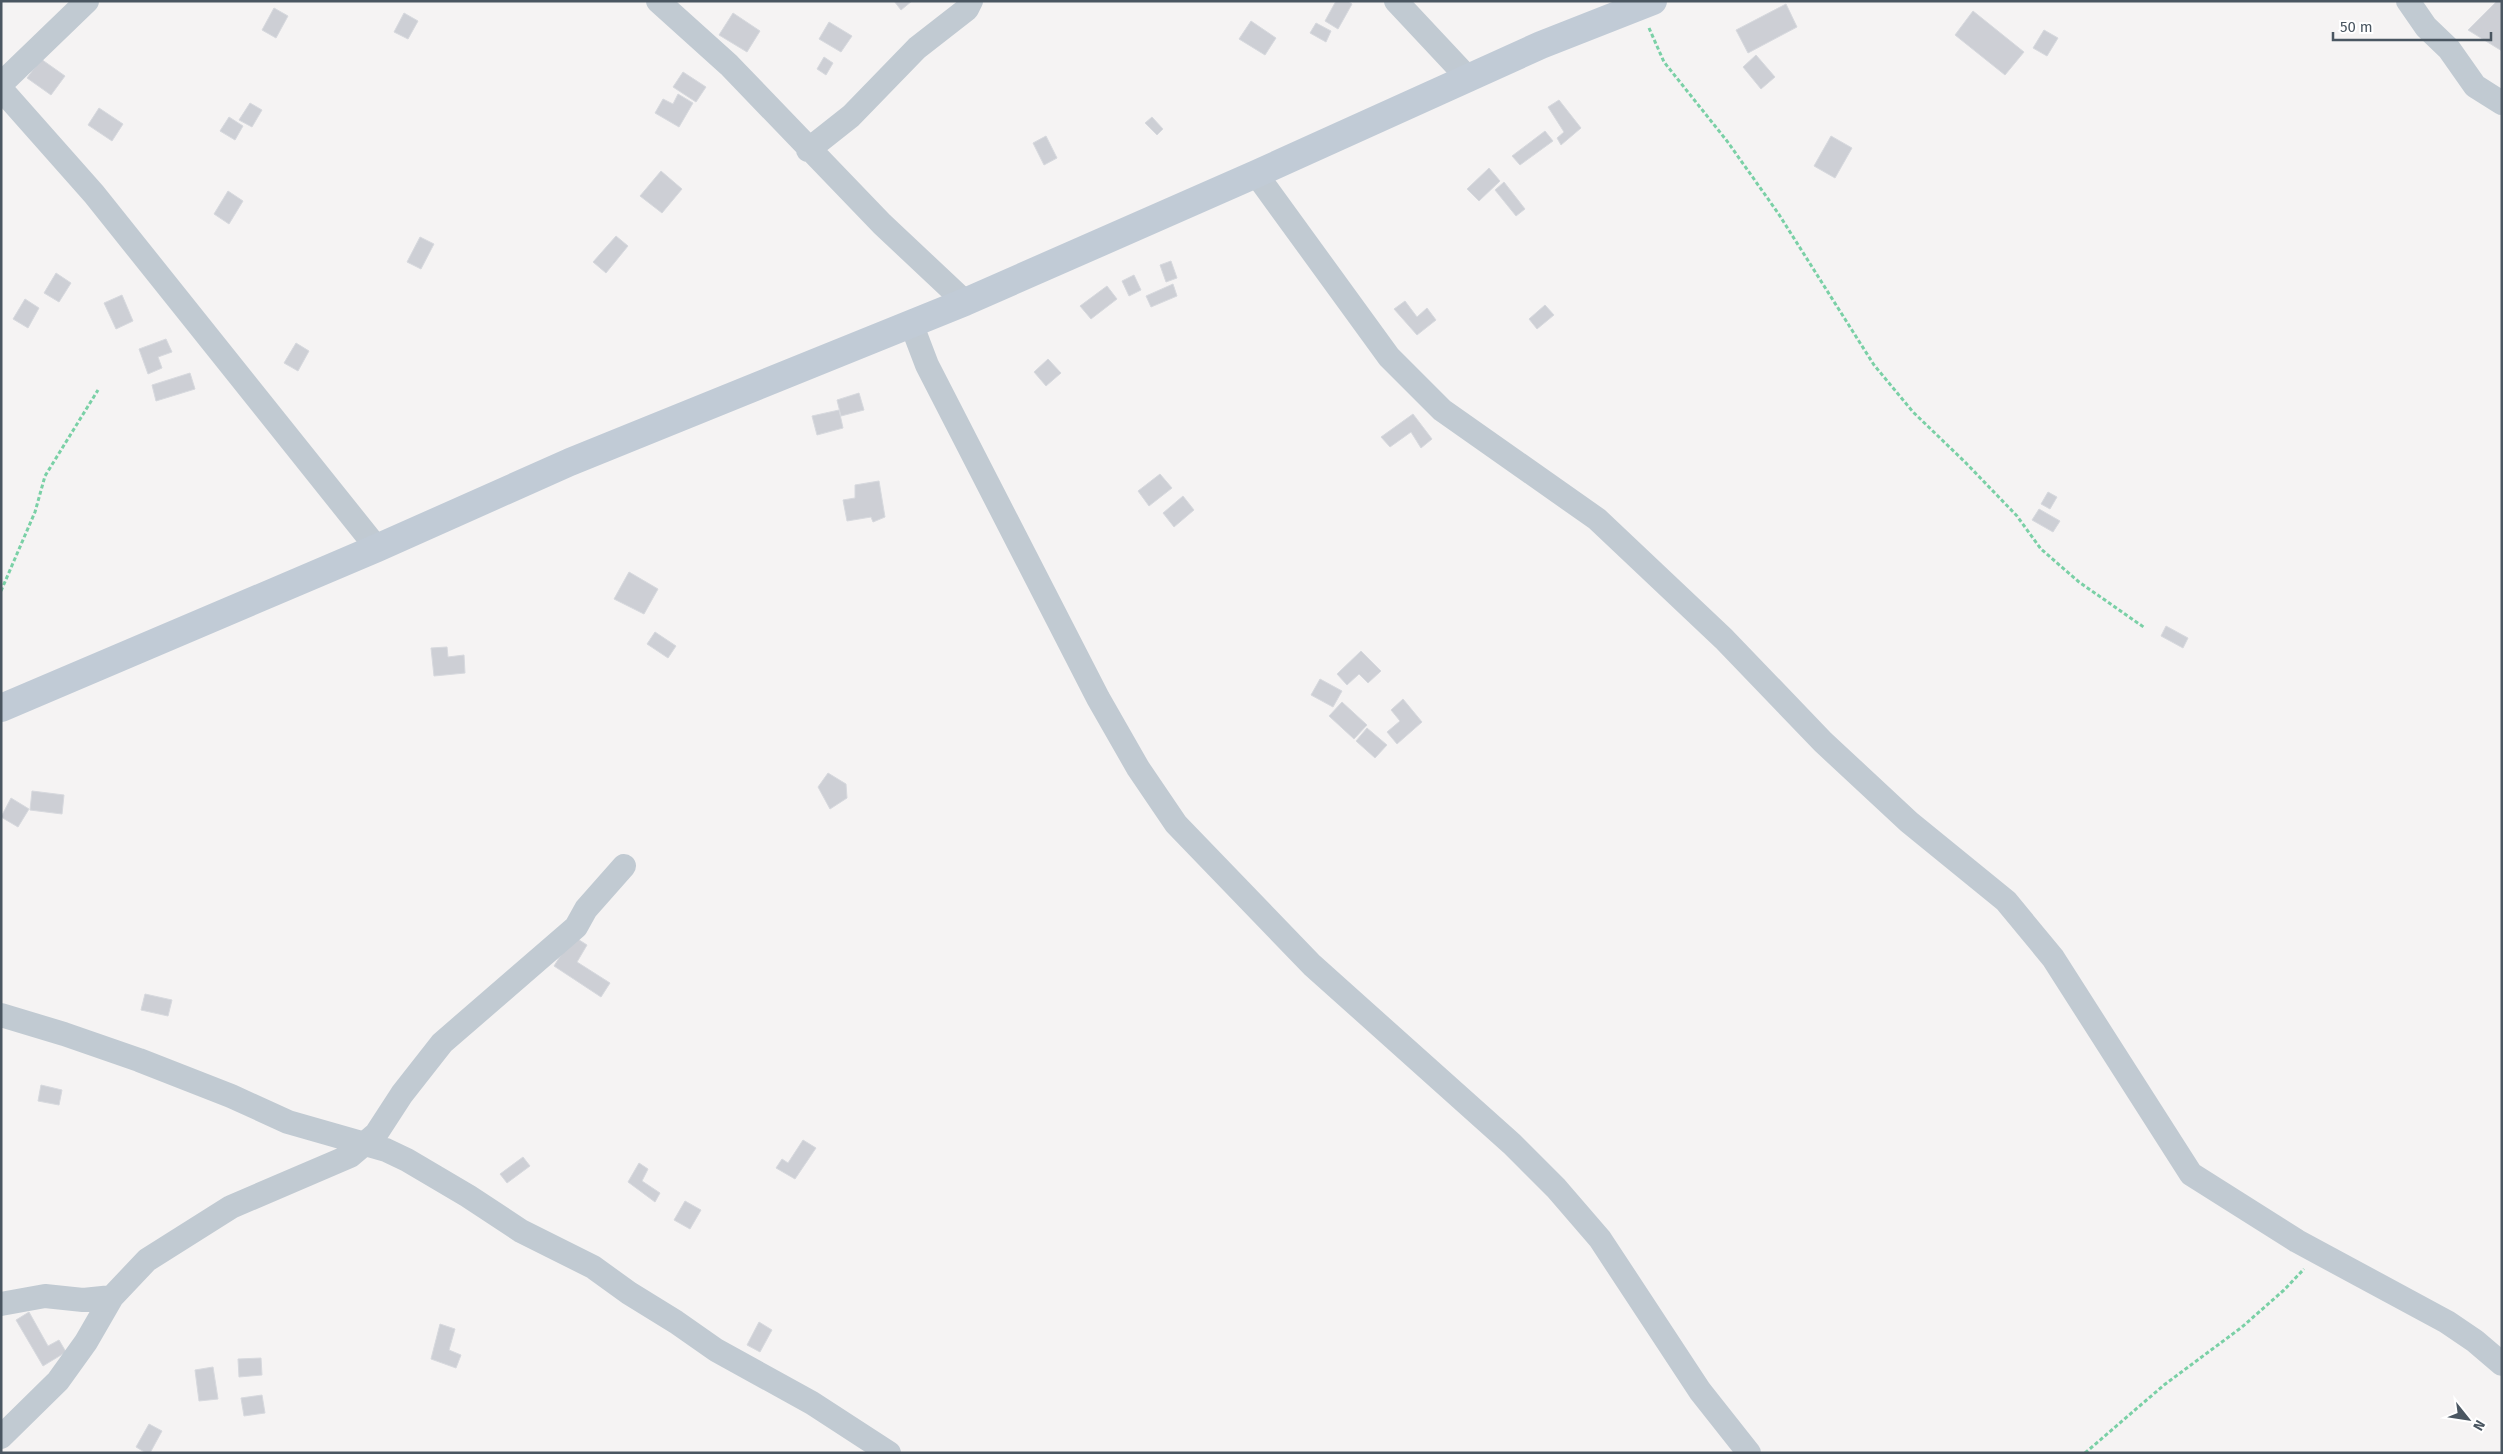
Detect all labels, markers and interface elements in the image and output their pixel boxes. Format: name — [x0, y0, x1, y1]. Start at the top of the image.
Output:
scale bar — [2333, 10, 2490, 42]
text: 50 m — [2340, 18, 2373, 36]
north arrow — [2443, 1394, 2493, 1444]
text: N — [2469, 1417, 2489, 1434]

